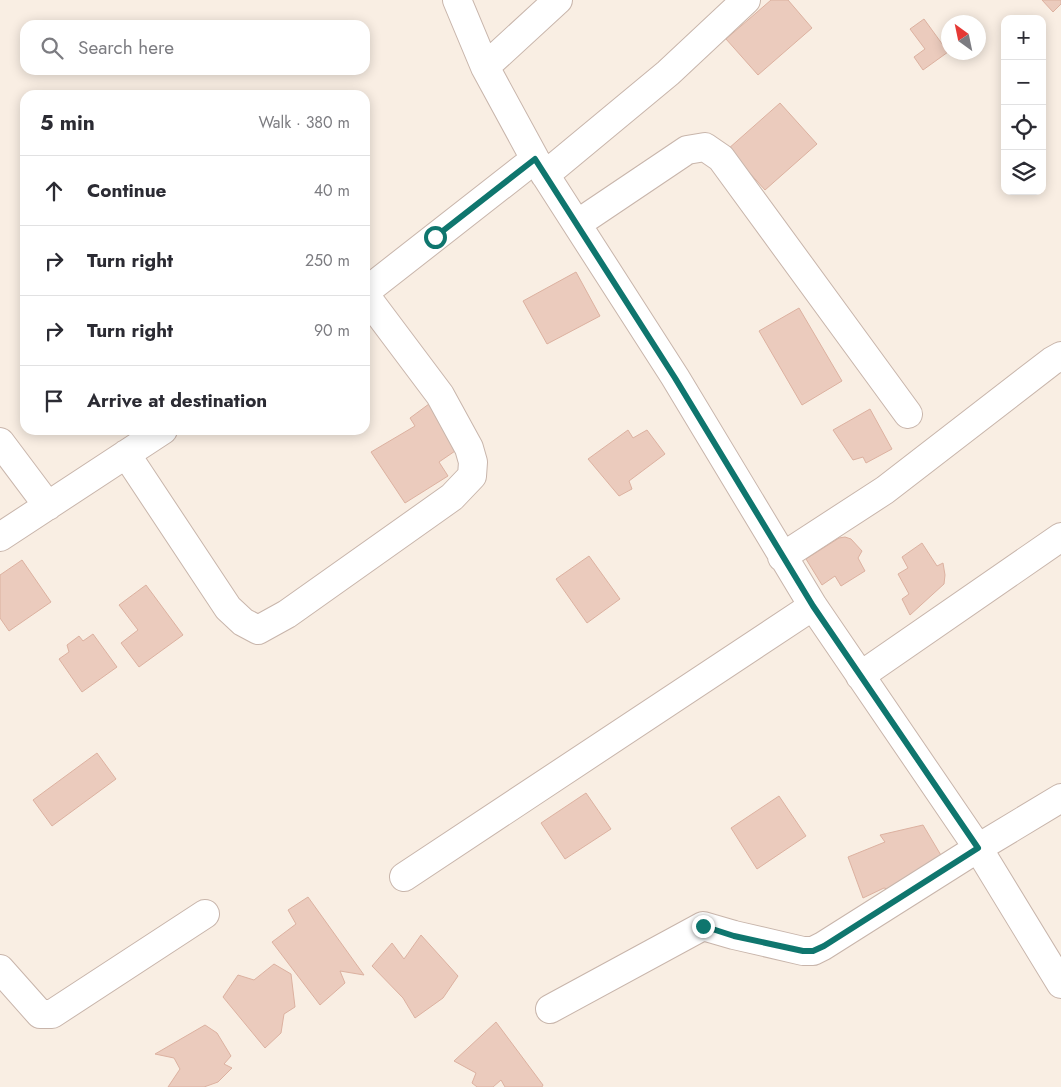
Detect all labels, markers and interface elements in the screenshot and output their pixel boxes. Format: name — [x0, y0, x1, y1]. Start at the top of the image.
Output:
north arrow — [941, 15, 986, 60]
map controls — [1001, 15, 1046, 195]
button: + — [1001, 15, 1046, 60]
search box — [20, 20, 370, 75]
icon: search — [38, 34, 66, 62]
text: Search here — [78, 34, 174, 61]
button: − — [1001, 60, 1046, 105]
button: locate — [1001, 105, 1046, 150]
text: 5 min — [40, 108, 95, 138]
text: Walk · 380 m — [259, 111, 350, 134]
button: layers — [1001, 150, 1046, 195]
icon: ahead — [40, 177, 68, 205]
text: Continue — [87, 177, 166, 204]
text: 40 m — [314, 179, 350, 202]
route start — [424, 226, 447, 249]
icon: right — [40, 247, 68, 275]
text: Turn right — [87, 247, 173, 274]
text: 250 m — [305, 249, 350, 272]
icon: right — [40, 317, 68, 345]
text: Turn right — [87, 317, 173, 344]
text: 90 m — [314, 319, 350, 342]
icon: arrive — [40, 387, 68, 415]
text: Arrive at destination — [87, 387, 267, 414]
route end — [692, 915, 715, 938]

